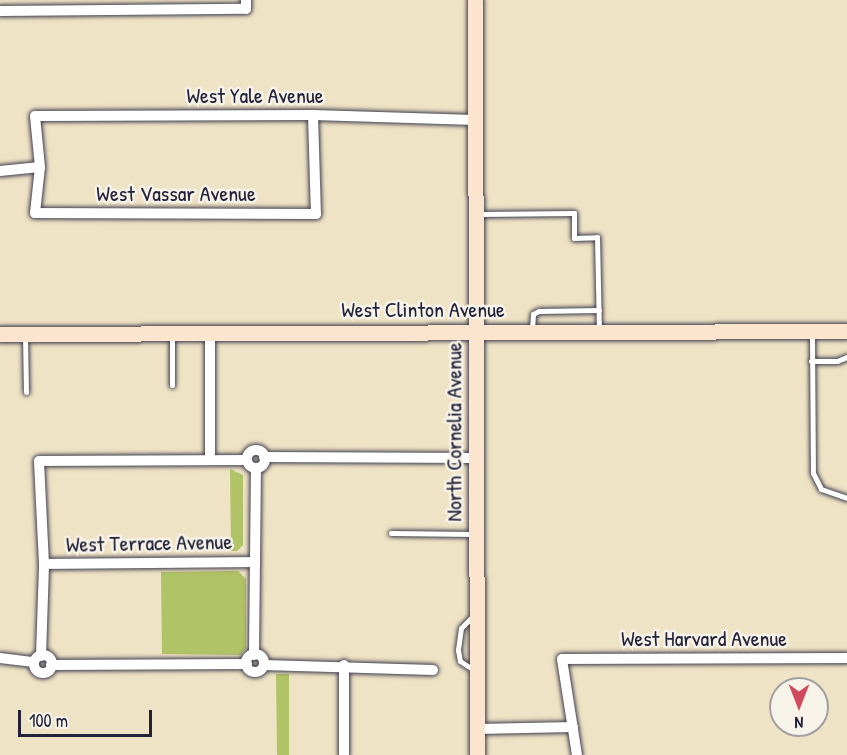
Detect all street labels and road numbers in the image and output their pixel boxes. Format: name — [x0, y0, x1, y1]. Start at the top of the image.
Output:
street label: West Yale Avenue — [186, 83, 324, 109]
street label: West Vassar Avenue — [96, 181, 256, 207]
street label: West Clinton Avenue — [341, 297, 505, 323]
street label: North Cornelia Avenue — [441, 342, 467, 522]
street label: West Terrace Avenue — [66, 528, 232, 558]
street label: West Harvard Avenue — [621, 626, 787, 652]

